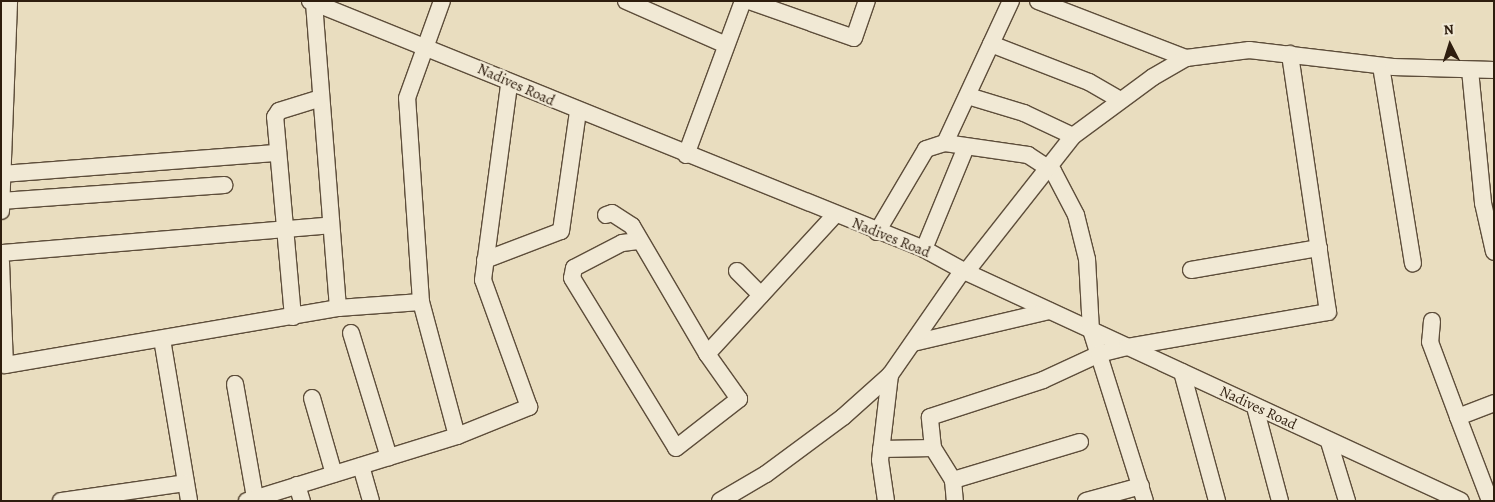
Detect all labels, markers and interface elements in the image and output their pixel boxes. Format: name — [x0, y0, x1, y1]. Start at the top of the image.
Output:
north arrow — [1425, 20, 1475, 70]
text: N — [1443, 20, 1455, 39]
street label: Nadives Road — [474, 60, 558, 110]
street label: Nadives Road — [849, 214, 933, 262]
street label: Nadives Road — [1217, 382, 1299, 434]

